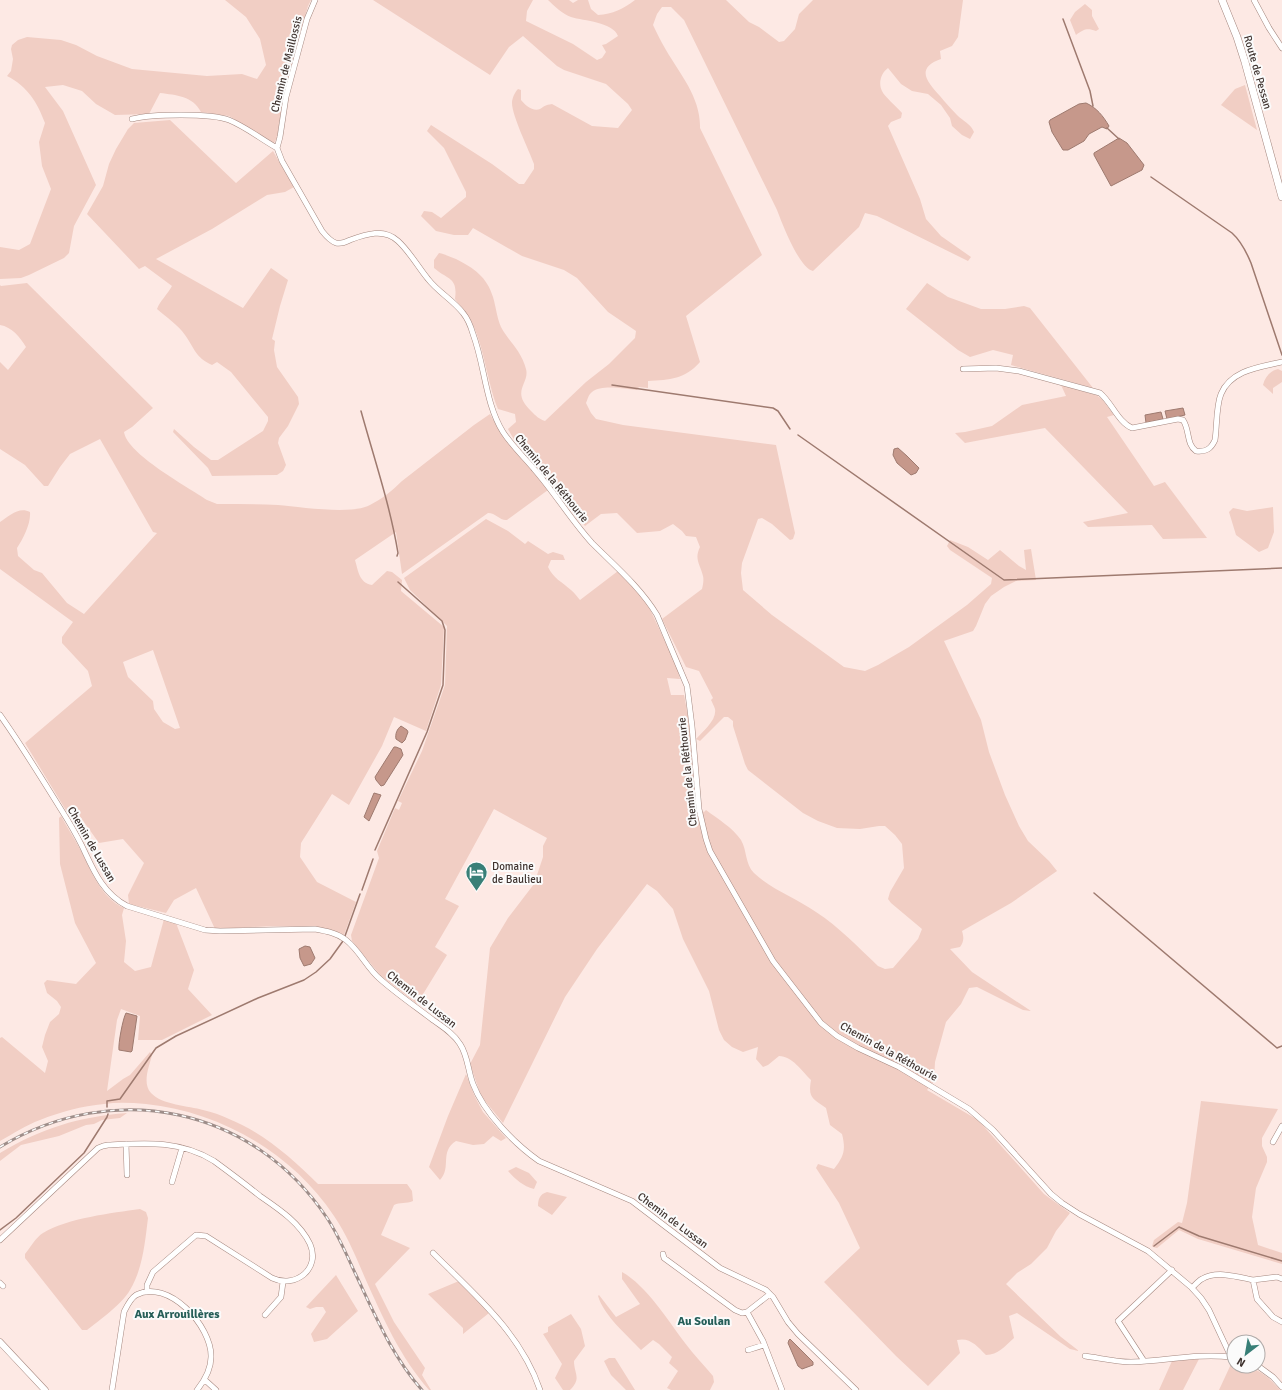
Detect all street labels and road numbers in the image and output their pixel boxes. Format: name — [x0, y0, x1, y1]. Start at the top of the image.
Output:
street label: Chemin de Maillossis — [268, 14, 305, 114]
street label: Route de Pessan — [1241, 34, 1274, 111]
street label: Chemin de la Réthourie — [512, 432, 591, 525]
street label: Chemin de la Réthourie — [675, 717, 700, 827]
street label: Chemin de Lussan — [65, 804, 118, 884]
street label: Chemin de Lussan — [384, 968, 459, 1031]
street label: Chemin de la Réthourie — [838, 1019, 940, 1084]
street label: Chemin de Lussan — [635, 1190, 710, 1251]

